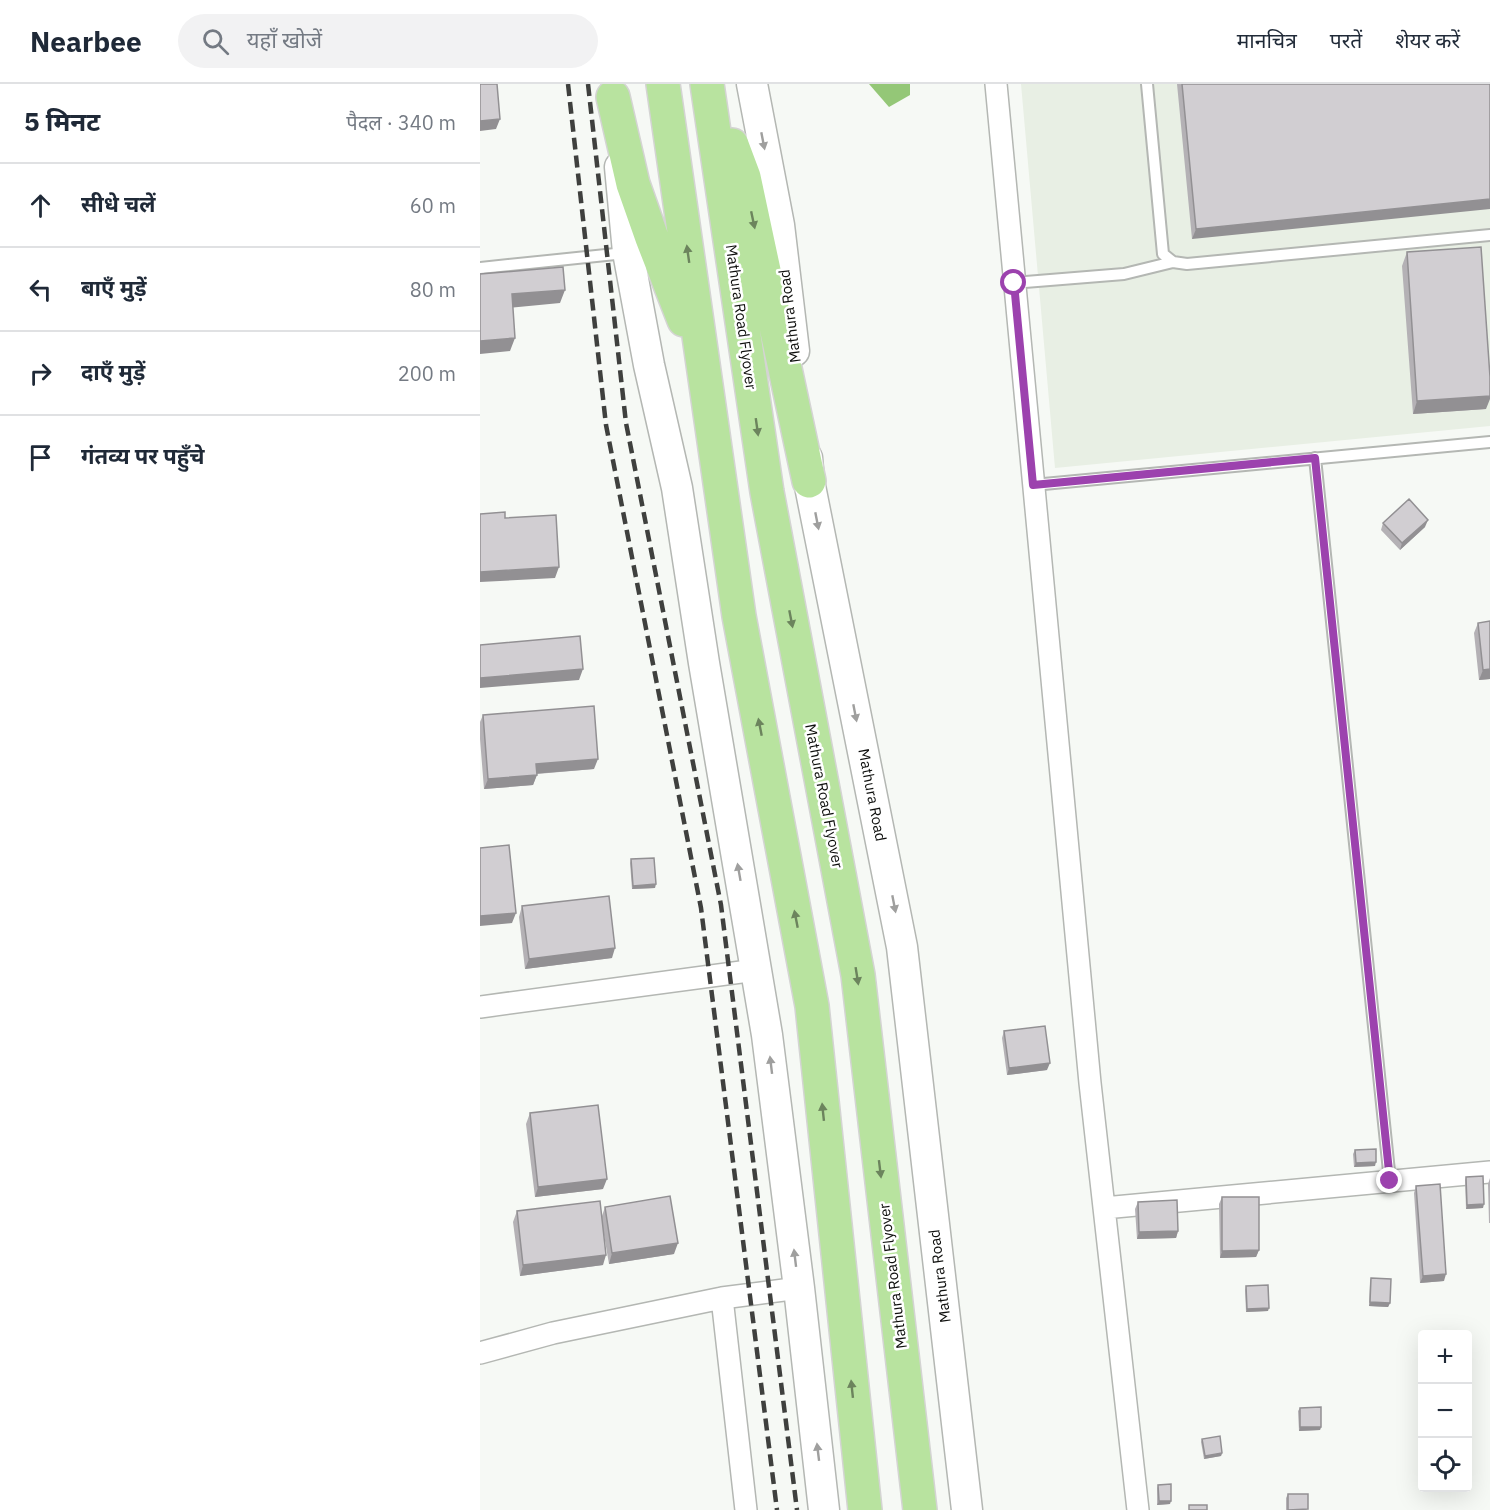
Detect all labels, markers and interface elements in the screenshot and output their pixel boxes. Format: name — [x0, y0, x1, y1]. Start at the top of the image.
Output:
search box — [178, 14, 598, 68]
text: Nearbee — [30, 23, 142, 60]
icon: search — [199, 25, 232, 58]
text: यहाँ खोजें — [247, 25, 322, 54]
text: मानचित्र — [1237, 26, 1297, 54]
text: परतें — [1330, 26, 1362, 54]
text: शेयर करें — [1395, 26, 1460, 54]
text: 5 मिनट — [24, 104, 100, 138]
text: पैदल · 340 m — [346, 109, 456, 136]
one-way arrow — [759, 132, 768, 151]
icon: ahead — [24, 189, 57, 222]
text: सीधे चलें — [81, 189, 156, 218]
text: 60 m — [410, 192, 456, 219]
one-way arrow — [749, 210, 758, 229]
street label: Mathura Road Flyover — [722, 243, 761, 391]
one-way arrow — [683, 245, 692, 264]
street label: Mathura Road — [774, 268, 805, 364]
route start — [1000, 269, 1026, 295]
icon: left — [24, 273, 57, 306]
text: बाएँ मुड़ें — [81, 273, 147, 302]
text: 80 m — [410, 276, 456, 303]
icon: right — [24, 357, 57, 390]
text: दाएँ मुड़ें — [81, 357, 145, 386]
text: 200 m — [398, 360, 456, 387]
one-way arrow — [753, 417, 762, 436]
icon: arrive — [24, 441, 57, 474]
text: गंतव्य पर पहुँचे — [81, 441, 205, 470]
one-way arrow — [813, 512, 822, 531]
one-way arrow — [787, 610, 796, 629]
one-way arrow — [851, 703, 860, 722]
one-way arrow — [755, 717, 764, 736]
street label: Mathura Road Flyover — [801, 722, 848, 870]
street label: Mathura Road — [854, 747, 891, 843]
one-way arrow — [735, 863, 744, 882]
one-way arrow — [890, 895, 899, 914]
one-way arrow — [791, 909, 800, 928]
one-way arrow — [853, 966, 862, 985]
one-way arrow — [766, 1055, 775, 1074]
one-way arrow — [818, 1102, 828, 1121]
one-way arrow — [876, 1160, 885, 1179]
route end — [1376, 1167, 1402, 1193]
street label: Mathura Road Flyover — [874, 1202, 911, 1350]
street label: Mathura Road — [924, 1228, 955, 1324]
one-way arrow — [790, 1249, 800, 1268]
map controls — [1418, 1330, 1472, 1492]
button: + — [1418, 1330, 1472, 1384]
one-way arrow — [848, 1380, 857, 1399]
button: − — [1418, 1384, 1472, 1438]
button: locate — [1418, 1438, 1472, 1492]
one-way arrow — [813, 1442, 822, 1461]

